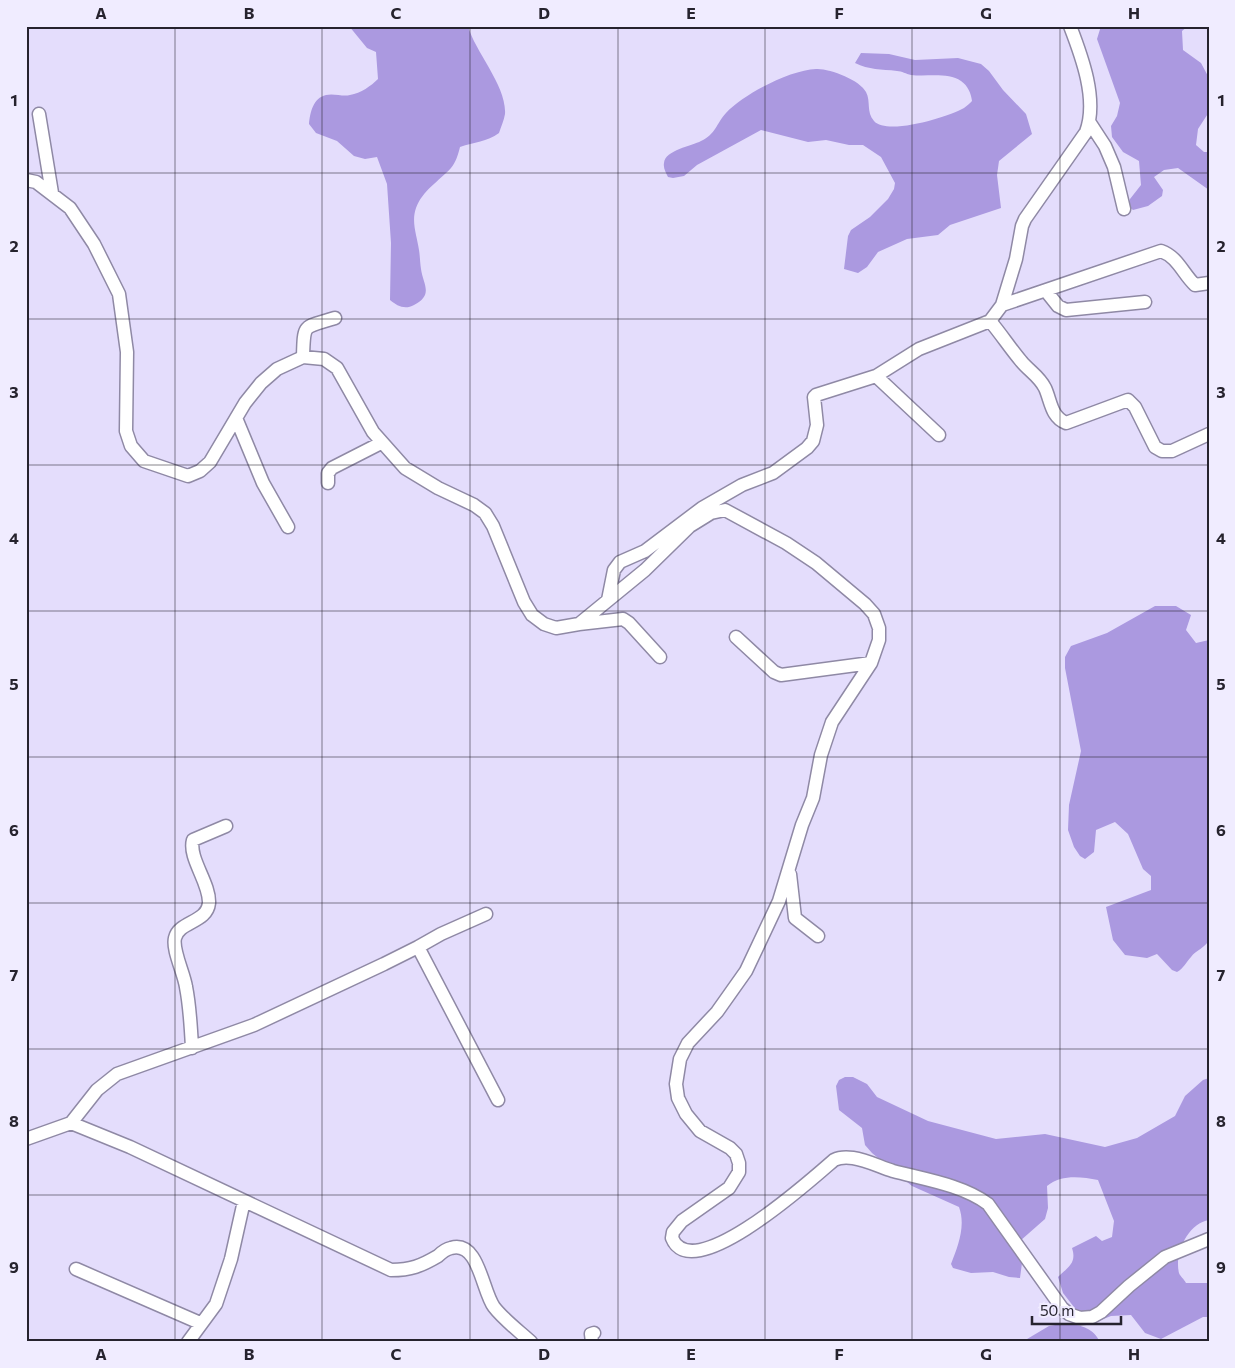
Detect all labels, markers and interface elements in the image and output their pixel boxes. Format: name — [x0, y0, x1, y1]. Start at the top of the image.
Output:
text: A — [95, 3, 107, 22]
text: B — [244, 3, 255, 22]
text: C — [391, 3, 402, 22]
text: D — [538, 3, 550, 22]
text: E — [686, 3, 696, 22]
text: F — [834, 3, 844, 22]
text: G — [980, 3, 992, 22]
text: H — [1128, 3, 1140, 22]
text: 1 — [10, 90, 18, 109]
text: 1 — [1217, 90, 1225, 109]
text: 2 — [9, 236, 19, 255]
text: 2 — [1216, 236, 1226, 255]
text: 3 — [9, 382, 19, 401]
text: 3 — [1216, 382, 1226, 401]
text: 4 — [9, 528, 19, 547]
text: 4 — [1216, 528, 1226, 547]
text: 5 — [9, 674, 19, 693]
text: 5 — [1216, 674, 1226, 693]
text: 6 — [9, 820, 19, 839]
text: 6 — [1216, 820, 1226, 839]
text: 7 — [10, 965, 19, 984]
text: 7 — [1217, 965, 1226, 984]
text: 8 — [9, 1111, 19, 1130]
text: 8 — [1216, 1111, 1226, 1130]
text: 9 — [9, 1257, 19, 1276]
text: 9 — [1216, 1257, 1226, 1276]
scale bar — [1032, 1293, 1121, 1325]
text: 50 m — [1040, 1301, 1074, 1319]
text: A — [95, 1344, 107, 1363]
text: B — [244, 1344, 255, 1363]
text: C — [391, 1344, 402, 1363]
text: D — [538, 1344, 550, 1363]
text: E — [686, 1344, 696, 1363]
text: F — [834, 1344, 844, 1363]
text: G — [980, 1344, 992, 1363]
text: H — [1128, 1344, 1140, 1363]

